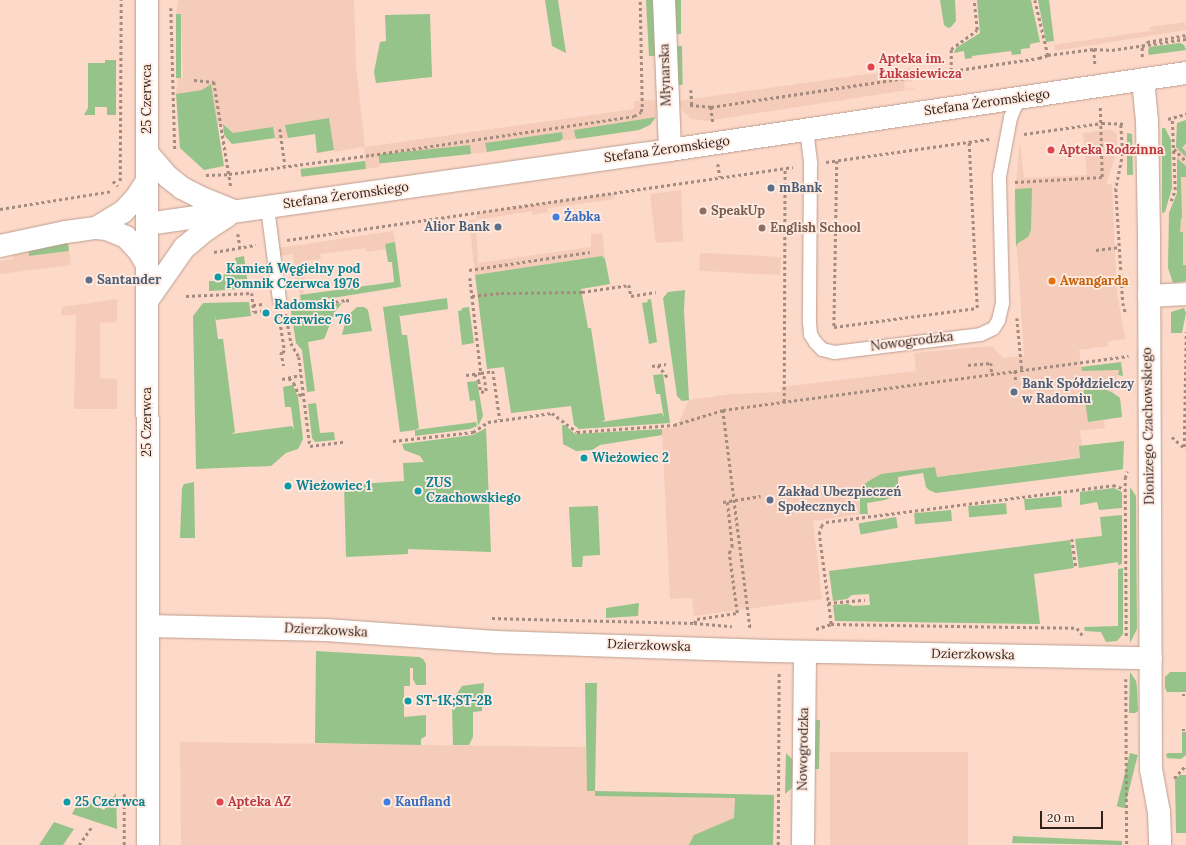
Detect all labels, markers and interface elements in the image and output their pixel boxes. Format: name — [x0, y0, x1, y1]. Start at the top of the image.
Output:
street label: Młynarska — [657, 43, 675, 107]
place label: Apteka im. Łukasiewicza — [879, 52, 962, 83]
marker: Apteka im. Łukasiewicza — [866, 62, 876, 72]
street label: 25 Czerwca — [139, 64, 155, 134]
street label: Stefana Żeromskiego — [923, 86, 1051, 120]
street label: Stefana Żeromskiego — [603, 133, 731, 167]
place label: Apteka Rodzinna — [1059, 142, 1164, 158]
marker: Apteka Rodzinna — [1046, 145, 1056, 155]
street label: Stefana Żeromskiego — [282, 179, 410, 213]
place label: mBank — [779, 180, 822, 196]
marker: mBank — [766, 183, 776, 193]
place label: SpeakUp — [711, 203, 765, 219]
marker: SpeakUp — [698, 206, 708, 216]
place label: Żabka — [564, 209, 601, 225]
marker: Żabka — [551, 212, 561, 222]
place label: Alior Bank — [425, 219, 490, 235]
place label: English School — [770, 220, 861, 236]
marker: Alior Bank — [493, 222, 503, 232]
marker: English School — [757, 223, 767, 233]
place label: Kamień Węgielny pod Pomnik Czerwca 1976 — [226, 262, 361, 293]
place label: Santander — [97, 272, 161, 288]
marker: Kamień Węgielny pod Pomnik Czerwca 1976 — [213, 272, 223, 282]
place label: Awangarda — [1060, 273, 1129, 289]
marker: Santander — [84, 275, 94, 285]
marker: Awangarda — [1047, 276, 1057, 286]
place label: Radomski Czerwiec '76 — [274, 298, 351, 329]
marker: Radomski Czerwiec '76 — [261, 308, 271, 318]
street label: Nowogrodzka — [870, 329, 954, 355]
street label: Dionizego Czachowskiego — [1140, 347, 1158, 505]
place label: Bank Spółdzielczy w Radomiu — [1022, 377, 1134, 408]
street label: 25 Czerwca — [139, 387, 155, 457]
marker: Bank Spółdzielczy w Radomiu — [1009, 387, 1019, 397]
place label: Wieżowiec 2 — [592, 450, 669, 466]
marker: Wieżowiec 2 — [579, 453, 589, 463]
place label: ZUS Czachowskiego — [426, 476, 521, 507]
place label: Wieżowiec 1 — [296, 478, 371, 494]
marker: Wieżowiec 1 — [283, 481, 293, 491]
place label: Zakład Ubezpieczeń Społecznych — [778, 485, 901, 516]
marker: ZUS Czachowskiego — [413, 486, 423, 496]
marker: Zakład Ubezpieczeń Społecznych — [765, 495, 775, 505]
street label: Dzierzkowska — [284, 621, 368, 641]
street label: Dzierzkowska — [607, 637, 691, 655]
street label: Dzierzkowska — [931, 646, 1015, 664]
place label: ST-1K;ST-2B — [416, 693, 492, 709]
marker: ST-1K;ST-2B — [403, 696, 413, 706]
street label: Nowogrodzka — [795, 707, 813, 791]
place label: 25 Czerwca — [75, 794, 145, 810]
place label: Apteka AZ — [228, 794, 291, 810]
place label: Kaufland — [395, 794, 451, 810]
marker: 25 Czerwca — [62, 797, 72, 807]
marker: Apteka AZ — [215, 797, 225, 807]
marker: Kaufland — [382, 797, 392, 807]
scale bar — [1042, 803, 1105, 829]
text: 20 m — [1047, 810, 1075, 825]

